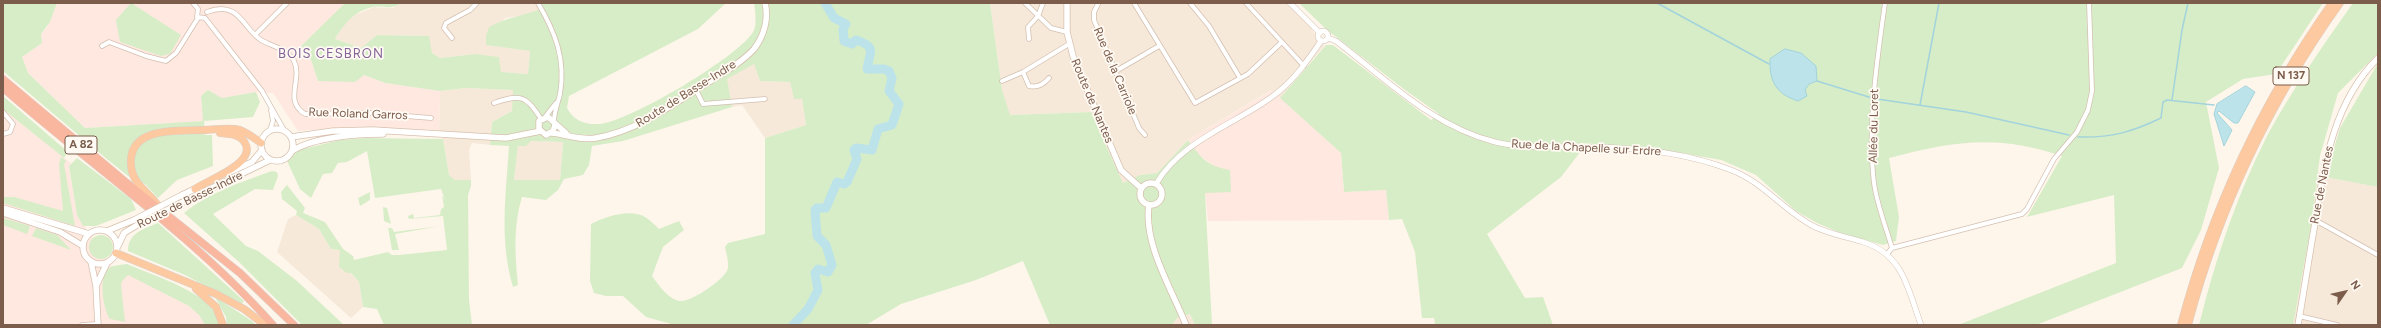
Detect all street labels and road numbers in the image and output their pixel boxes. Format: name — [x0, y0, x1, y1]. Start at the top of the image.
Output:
street label: Rue de la Carriole — [1090, 25, 1140, 117]
street label: Route de Basse-Indre — [633, 57, 739, 131]
street label: Route de Nantes — [1068, 57, 1116, 145]
road number: N 137 — [2273, 67, 2309, 85]
street label: Allée du Loret — [1866, 89, 1882, 163]
street label: Rue Roland Garros — [308, 105, 408, 123]
road number: A 82 — [65, 136, 97, 154]
street label: Rue de la Chapelle sur Erdre — [1511, 137, 1661, 159]
street label: Rue de Nantes — [2307, 145, 2337, 225]
street label: Route de Basse-Indre — [135, 168, 245, 232]

